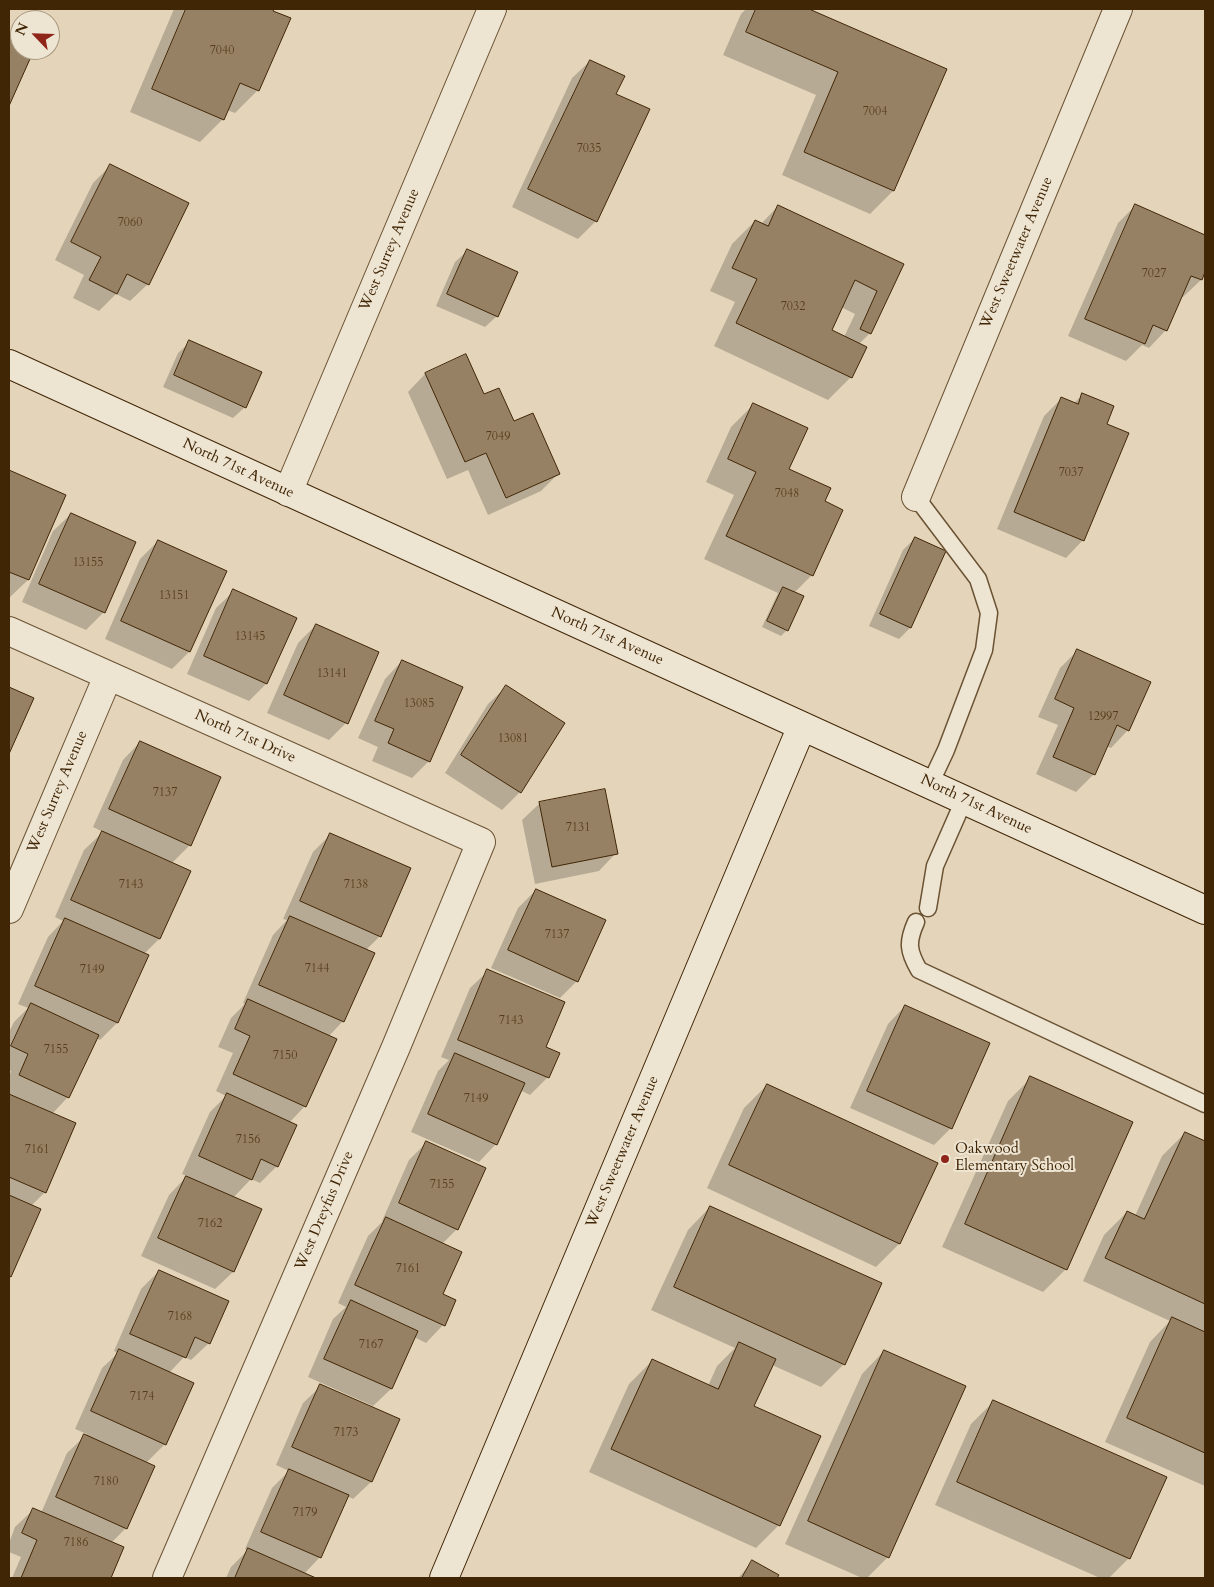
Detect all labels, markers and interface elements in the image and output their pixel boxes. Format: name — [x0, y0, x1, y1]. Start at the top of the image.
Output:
north arrow — [10, 10, 60, 60]
text: N — [11, 20, 33, 39]
house number: 7040 — [210, 44, 234, 58]
house number: 7004 — [863, 105, 887, 119]
house number: 7035 — [577, 142, 601, 156]
street label: West Sweetwater Avenue — [977, 174, 1057, 332]
street label: West Surrey Avenue — [356, 186, 424, 314]
house number: 7060 — [118, 216, 142, 230]
house number: 7027 — [1142, 267, 1166, 281]
house number: 7032 — [781, 300, 805, 314]
house number: 7049 — [486, 430, 510, 444]
street label: North 71st Avenue — [179, 435, 297, 503]
house number: 7037 — [1059, 466, 1083, 480]
house number: 7048 — [775, 487, 799, 501]
house number: 13155 — [73, 556, 103, 570]
house number: 13151 — [159, 589, 189, 603]
street label: North 71st Avenue — [548, 604, 666, 670]
house number: 13145 — [235, 630, 265, 644]
house number: 13141 — [317, 667, 347, 681]
house number: 13085 — [404, 697, 434, 711]
street label: North 71st Drive — [192, 707, 298, 767]
house number: 12997 — [1088, 710, 1118, 724]
street label: West Surrey Avenue — [24, 728, 92, 856]
house number: 13081 — [498, 732, 528, 746]
street label: North 71st Avenue — [917, 771, 1035, 839]
house number: 7137 — [153, 786, 177, 800]
house number: 7131 — [566, 821, 590, 835]
house number: 7143 — [119, 878, 143, 892]
house number: 7138 — [344, 878, 368, 892]
house number: 7137 — [545, 928, 569, 942]
house number: 7144 — [305, 962, 329, 976]
house number: 7149 — [80, 963, 104, 977]
house number: 7143 — [499, 1014, 523, 1028]
house number: 7155 — [44, 1043, 68, 1057]
house number: 7150 — [273, 1049, 297, 1063]
street label: West Sweetwater Avenue — [583, 1073, 663, 1231]
house number: 7149 — [464, 1092, 488, 1106]
house number: 7156 — [236, 1133, 260, 1147]
place label: Oakwood Elementary School — [955, 1141, 1074, 1176]
house number: 7161 — [25, 1143, 49, 1157]
street label: West Dreyfus Drive — [292, 1149, 358, 1273]
marker: Oakwood Elementary School — [939, 1153, 951, 1165]
house number: 7155 — [430, 1178, 454, 1192]
house number: 7162 — [198, 1217, 222, 1231]
house number: 7161 — [396, 1262, 420, 1276]
house number: 7168 — [168, 1310, 192, 1324]
house number: 7167 — [359, 1338, 383, 1352]
house number: 7174 — [130, 1390, 154, 1404]
house number: 7173 — [334, 1426, 358, 1440]
house number: 7180 — [94, 1475, 118, 1489]
house number: 7179 — [293, 1506, 317, 1520]
house number: 7186 — [64, 1536, 88, 1550]

